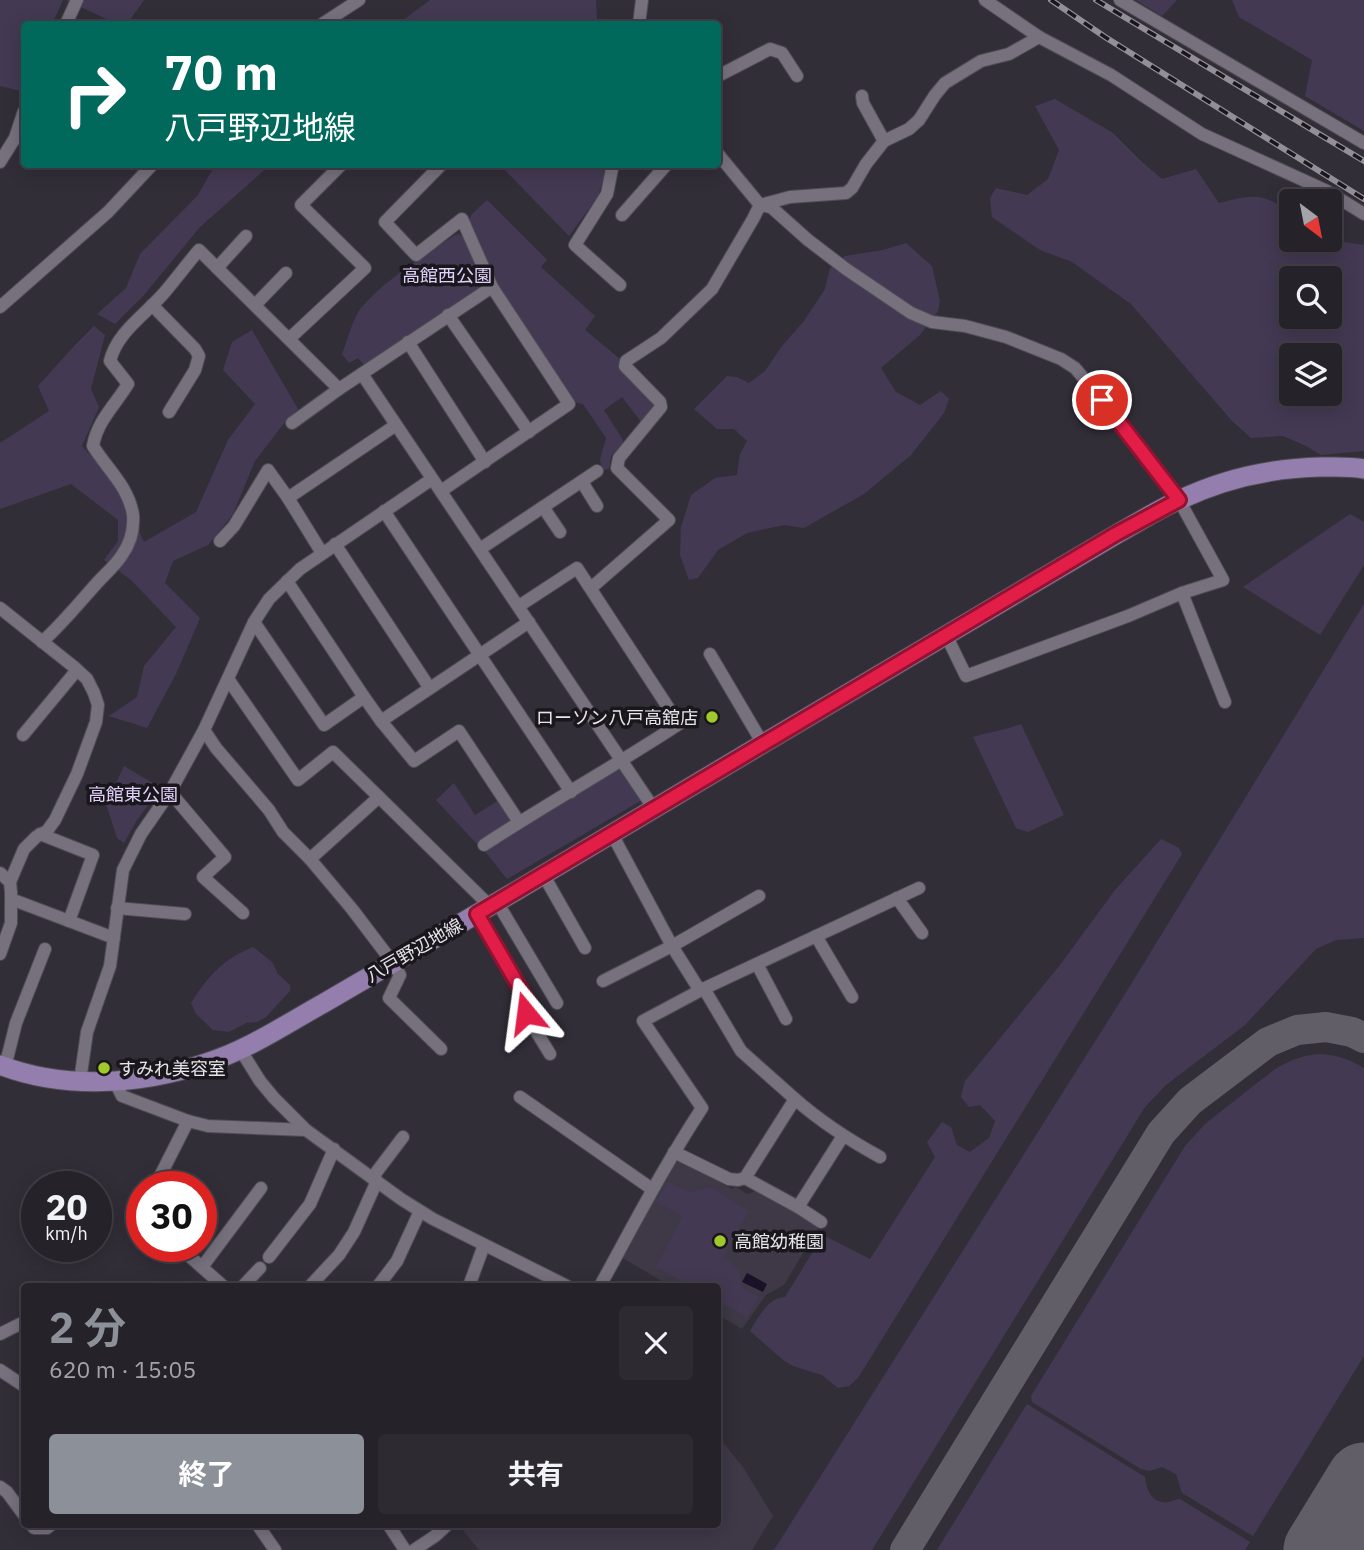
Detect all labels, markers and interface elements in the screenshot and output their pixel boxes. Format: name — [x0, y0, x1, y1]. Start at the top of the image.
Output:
text: 70 m — [164, 40, 278, 103]
icon: right — [49, 49, 140, 140]
text: 八戸野辺地線 — [164, 106, 356, 148]
north arrow — [1279, 189, 1342, 252]
map controls — [1279, 189, 1342, 406]
park label: 高館西公園 — [402, 264, 492, 287]
button: search — [1279, 266, 1342, 329]
button: layers — [1279, 343, 1342, 406]
pin — [1072, 370, 1132, 430]
icon: arrive — [1083, 381, 1121, 419]
place label: ローソン八戸高舘店 — [536, 706, 698, 729]
marker: ローソン八戸高舘店 — [704, 709, 720, 725]
park label: 高館東公園 — [88, 783, 178, 806]
street label: 八戸野辺地線 — [361, 913, 467, 987]
position arrow — [489, 976, 563, 1050]
place label: すみれ美容室 — [118, 1057, 226, 1080]
marker: すみれ美容室 — [96, 1060, 112, 1076]
speed limit sign: 30 — [126, 1171, 217, 1262]
text: 20 — [45, 1184, 88, 1230]
text: km/h — [45, 1222, 88, 1245]
place label: 高館幼稚園 — [734, 1230, 824, 1253]
marker: 高館幼稚園 — [712, 1233, 728, 1249]
text: 2 分 — [49, 1300, 126, 1355]
button: close — [619, 1306, 693, 1380]
text: 620 m · 15:05 — [49, 1354, 196, 1384]
button: 終了 — [49, 1434, 364, 1514]
button: 共有 — [378, 1434, 693, 1514]

